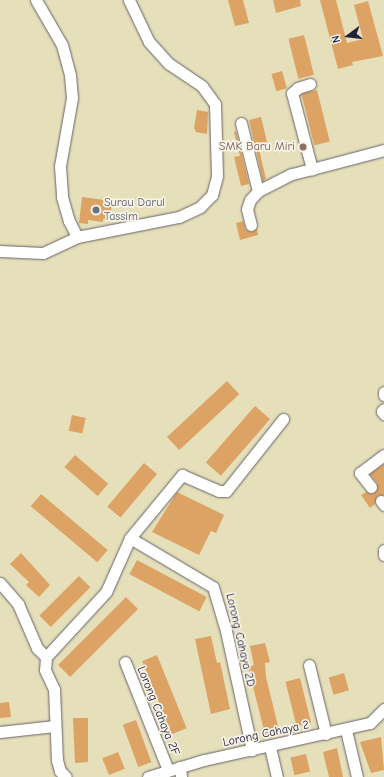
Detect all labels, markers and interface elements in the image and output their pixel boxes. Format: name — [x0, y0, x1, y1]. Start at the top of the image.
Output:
north arrow — [328, 16, 368, 56]
text: N — [329, 34, 343, 44]
place label: SMK Baru Miri — [219, 140, 295, 154]
marker: SMK Baru Miri — [298, 142, 308, 152]
place label: Surau Darul Tassim — [104, 196, 165, 224]
marker: Surau Darul Tassim — [91, 205, 101, 215]
street label: Lorong Cahaya 2D — [222, 592, 258, 688]
street label: Lorong Cahaya 2F — [134, 664, 182, 758]
street label: Lorong Cahaya 2 — [222, 718, 310, 750]

